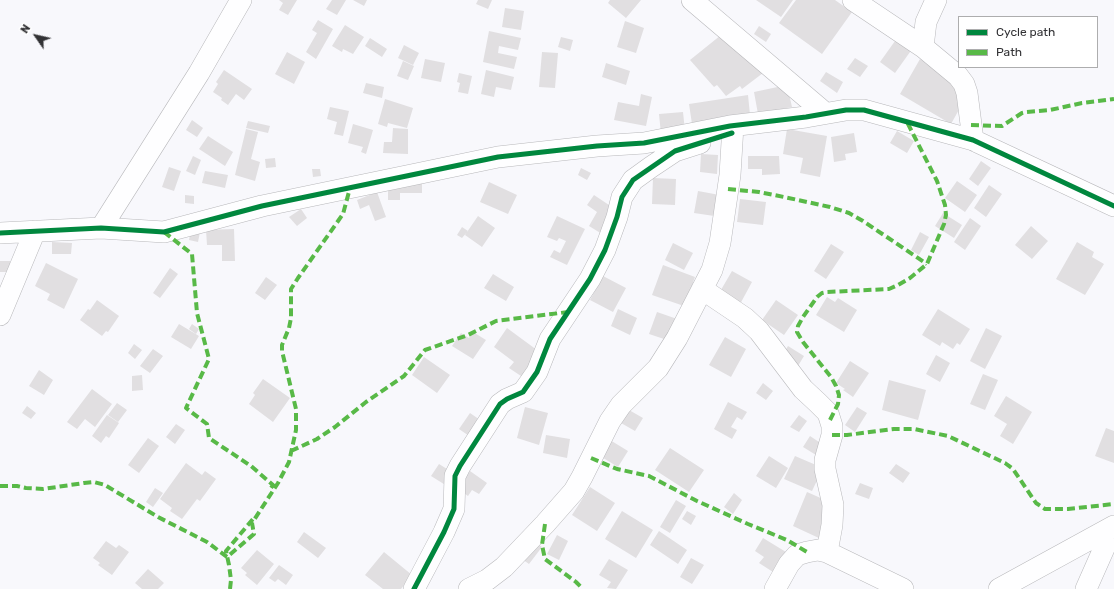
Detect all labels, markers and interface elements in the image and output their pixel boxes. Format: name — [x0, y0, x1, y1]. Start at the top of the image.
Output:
north arrow — [16, 16, 56, 56]
legend — [958, 16, 1098, 68]
text: N — [18, 22, 33, 36]
text: Cycle path — [996, 25, 1055, 39]
text: Path — [996, 45, 1022, 59]

